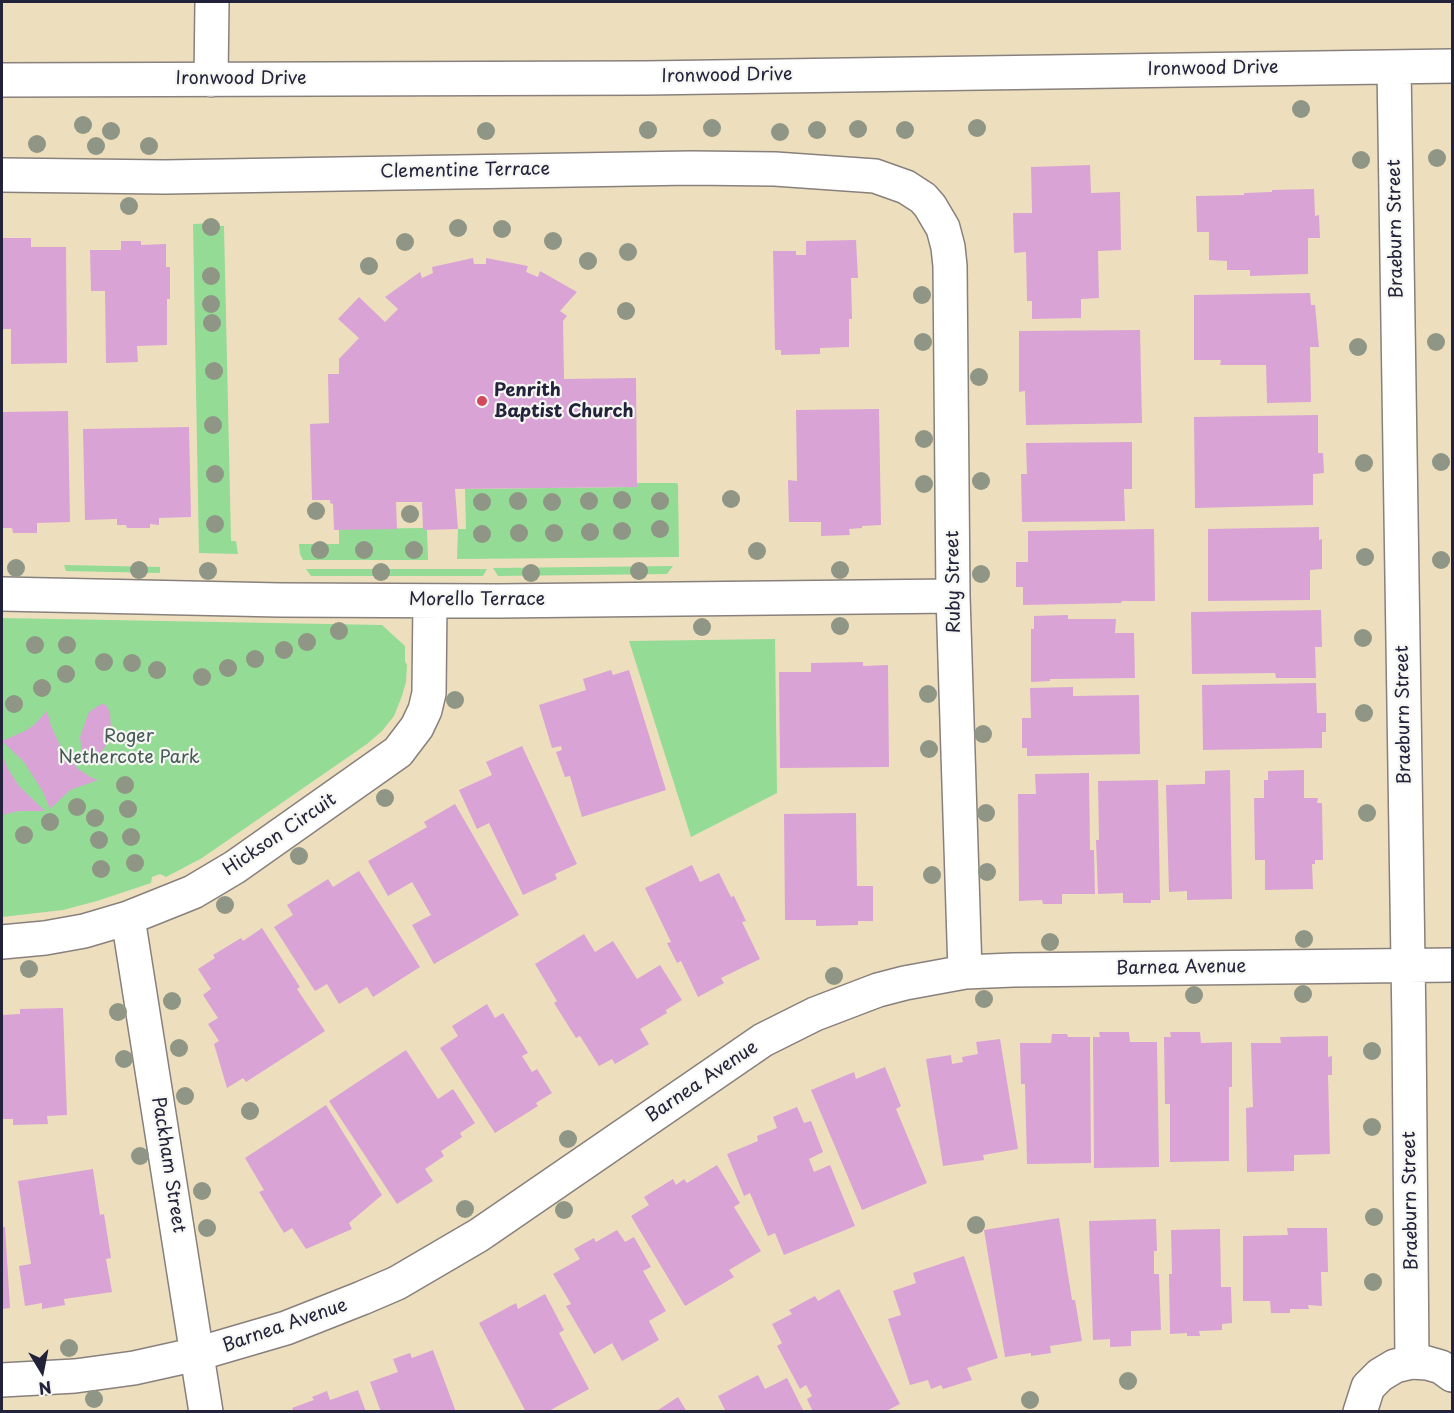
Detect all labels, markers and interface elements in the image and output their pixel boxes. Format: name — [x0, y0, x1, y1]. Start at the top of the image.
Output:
street label: Ironwood Drive — [1147, 57, 1279, 81]
street label: Ironwood Drive — [661, 64, 793, 88]
street label: Ironwood Drive — [175, 68, 307, 90]
street label: Clementine Terrace — [380, 159, 550, 183]
street label: Braeburn Street — [1384, 159, 1408, 299]
place label: Penrith Baptist Church — [494, 380, 634, 422]
marker: Penrith Baptist Church — [475, 394, 489, 408]
street label: Ruby Street — [942, 530, 966, 634]
street label: Morello Terrace — [409, 589, 545, 611]
street label: Braeburn Street — [1392, 645, 1416, 785]
park label: Roger Nethercote Park — [58, 726, 200, 768]
street label: Hickson Circuit — [219, 789, 341, 881]
street label: Barnea Avenue — [1116, 956, 1246, 980]
street label: Barnea Avenue — [642, 1037, 762, 1127]
street label: Packham Street — [147, 1096, 189, 1234]
street label: Braeburn Street — [1399, 1131, 1423, 1271]
street label: Barnea Avenue — [220, 1295, 350, 1357]
north arrow — [12, 1341, 72, 1401]
text: N — [37, 1376, 53, 1402]

